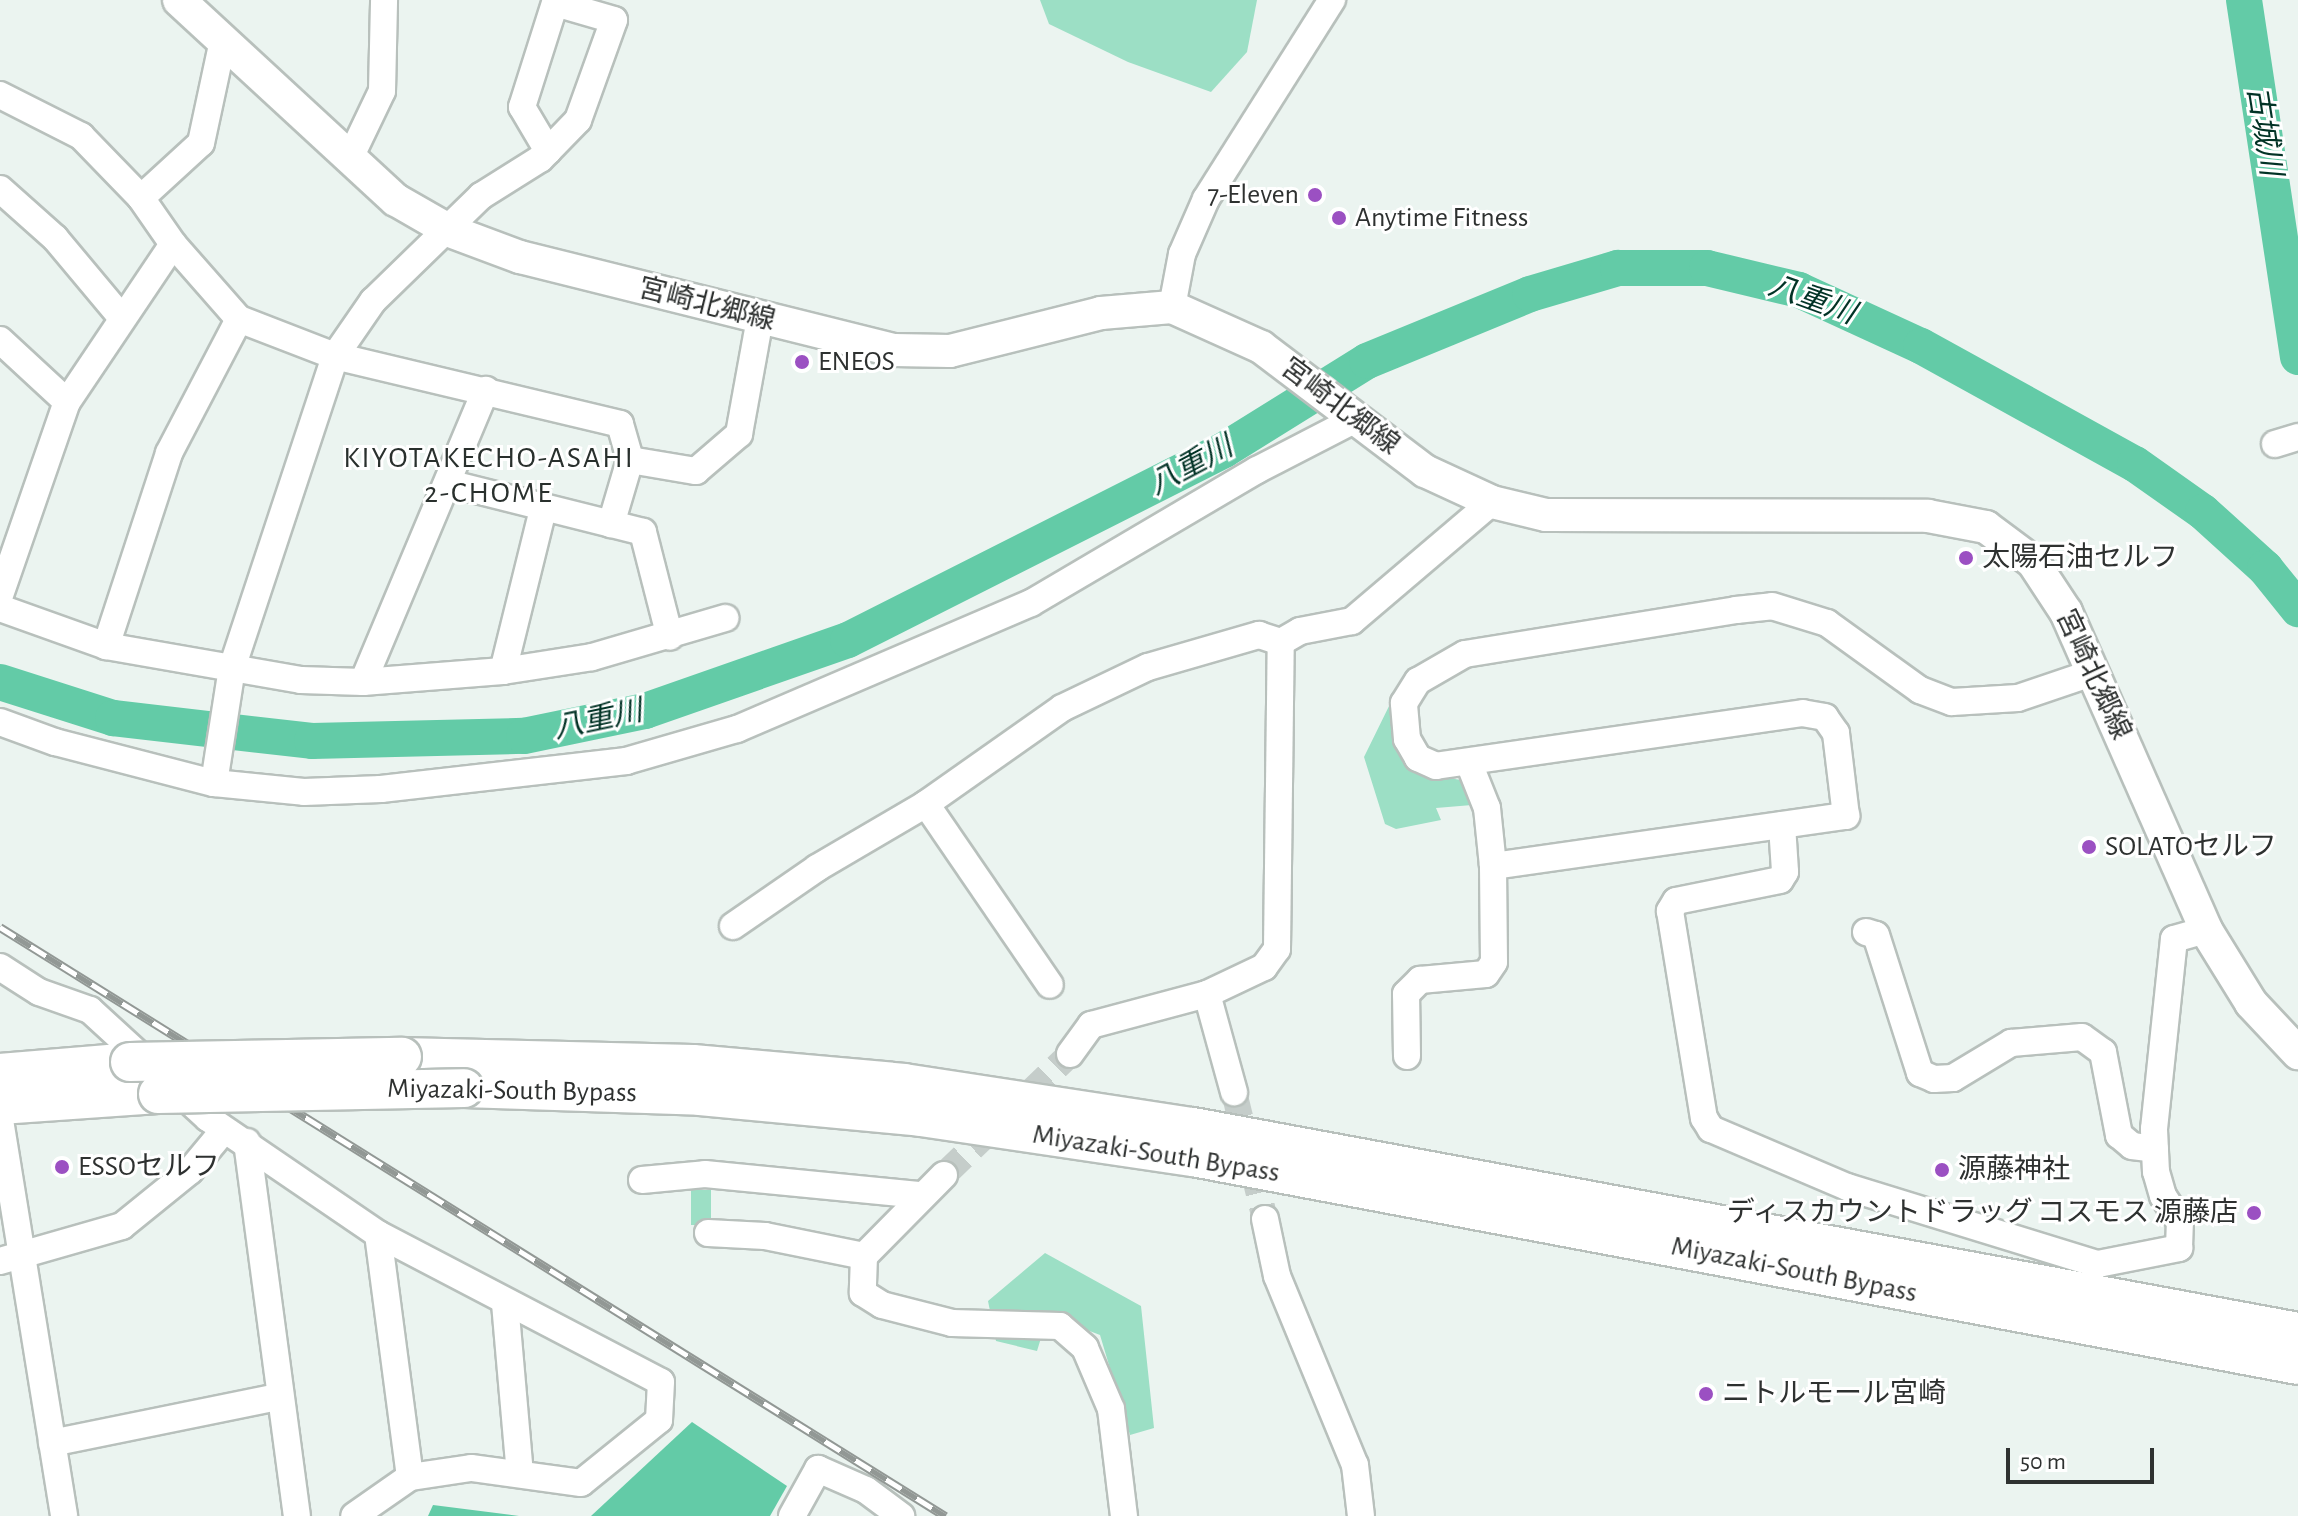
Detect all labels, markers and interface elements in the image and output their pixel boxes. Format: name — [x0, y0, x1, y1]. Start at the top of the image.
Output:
water label: 古城川 — [2239, 84, 2289, 178]
place label: 7-Eleven — [1207, 178, 1299, 212]
marker: 7-Eleven — [1306, 186, 1324, 204]
place label: Anytime Fitness — [1355, 201, 1528, 235]
marker: Anytime Fitness — [1330, 209, 1348, 227]
water label: 八重川 — [1764, 268, 1860, 332]
street label: 宮崎北郷線 — [635, 272, 779, 338]
place label: ENEOS — [818, 345, 895, 379]
street label: 宮崎北郷線 — [1274, 351, 1406, 463]
marker: ENEOS — [793, 353, 811, 371]
water label: 八重川 — [1143, 429, 1239, 503]
district label: KIYOTAKECHO-ASAHI 2-CHOME — [343, 440, 635, 510]
place label: 太陽石油セルフ — [1982, 541, 2178, 575]
marker: 太陽石油セルフ — [1957, 549, 1975, 567]
street label: 宮崎北郷線 — [2048, 604, 2138, 746]
water label: 八重川 — [550, 693, 646, 747]
place label: SOLATOセルフ — [2105, 830, 2277, 864]
marker: SOLATOセルフ — [2080, 838, 2098, 856]
street label: Miyazaki-South Bypass — [387, 1072, 637, 1110]
street label: Miyazaki-South Bypass — [1030, 1118, 1282, 1190]
place label: ESSOセルフ — [78, 1150, 220, 1184]
place label: 源藤神社 — [1958, 1153, 2070, 1187]
marker: ESSOセルフ — [53, 1158, 71, 1176]
marker: 源藤神社 — [1933, 1161, 1951, 1179]
place label: ディスカウントドラッグ コスモス 源藤店 — [1725, 1196, 2238, 1230]
marker: ディスカウントドラッグ コスモス 源藤店 — [2245, 1204, 2263, 1222]
street label: Miyazaki-South Bypass — [1668, 1230, 1920, 1310]
place label: ニトルモール宮崎 — [1722, 1377, 1946, 1411]
marker: ニトルモール宮崎 — [1697, 1385, 1715, 1403]
scale bar — [2010, 1432, 2158, 1482]
text: 50 m — [2020, 1450, 2066, 1474]

